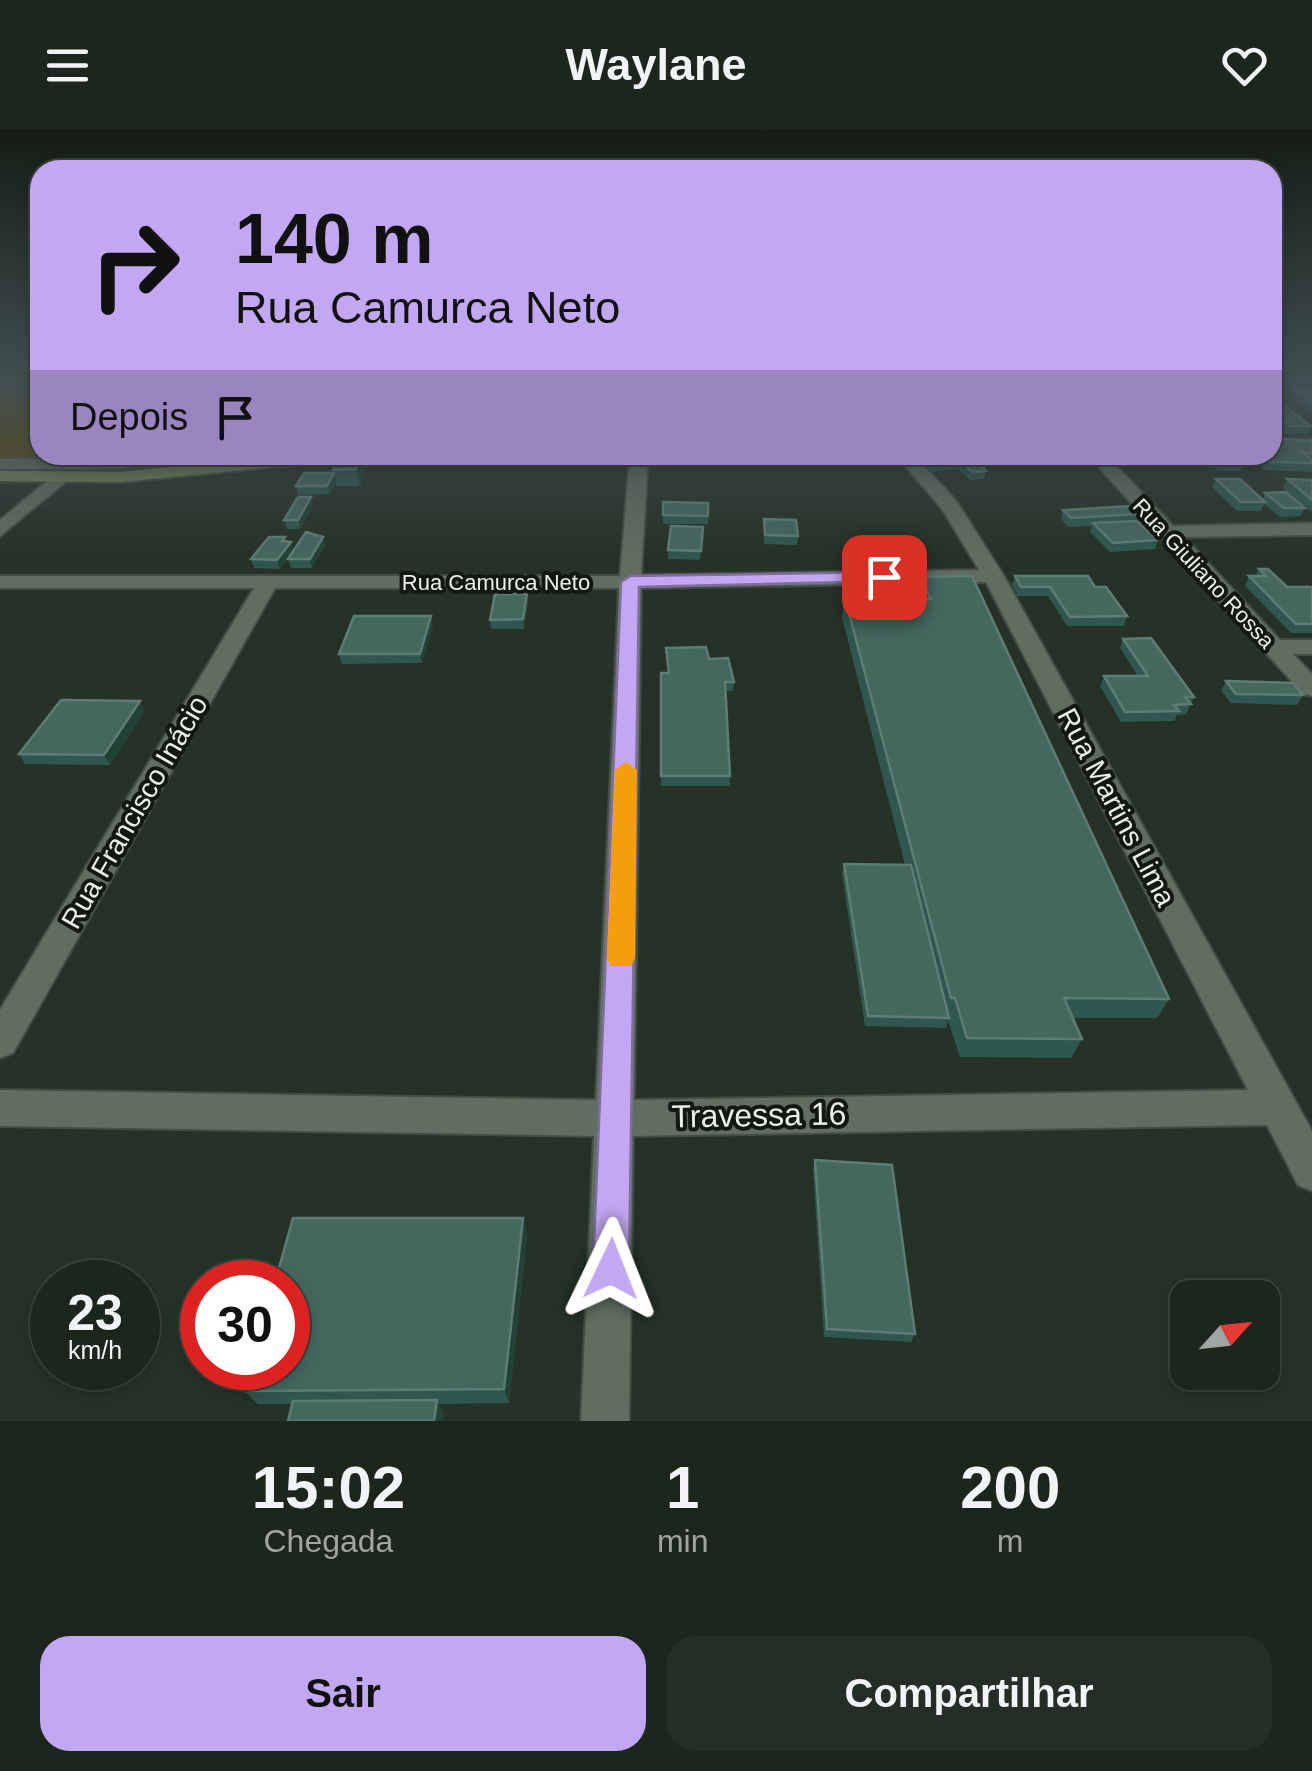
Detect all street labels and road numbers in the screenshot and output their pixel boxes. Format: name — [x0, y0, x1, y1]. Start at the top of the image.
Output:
street label: Rua Giuliano Rossa — [1128, 493, 1280, 654]
street label: Rua Camurca Neto — [402, 570, 590, 595]
street label: Rua Francisco Inácio — [55, 691, 214, 934]
street label: Rua Martins Lima — [1051, 703, 1182, 912]
street label: Travessa 16 — [671, 1095, 847, 1135]

